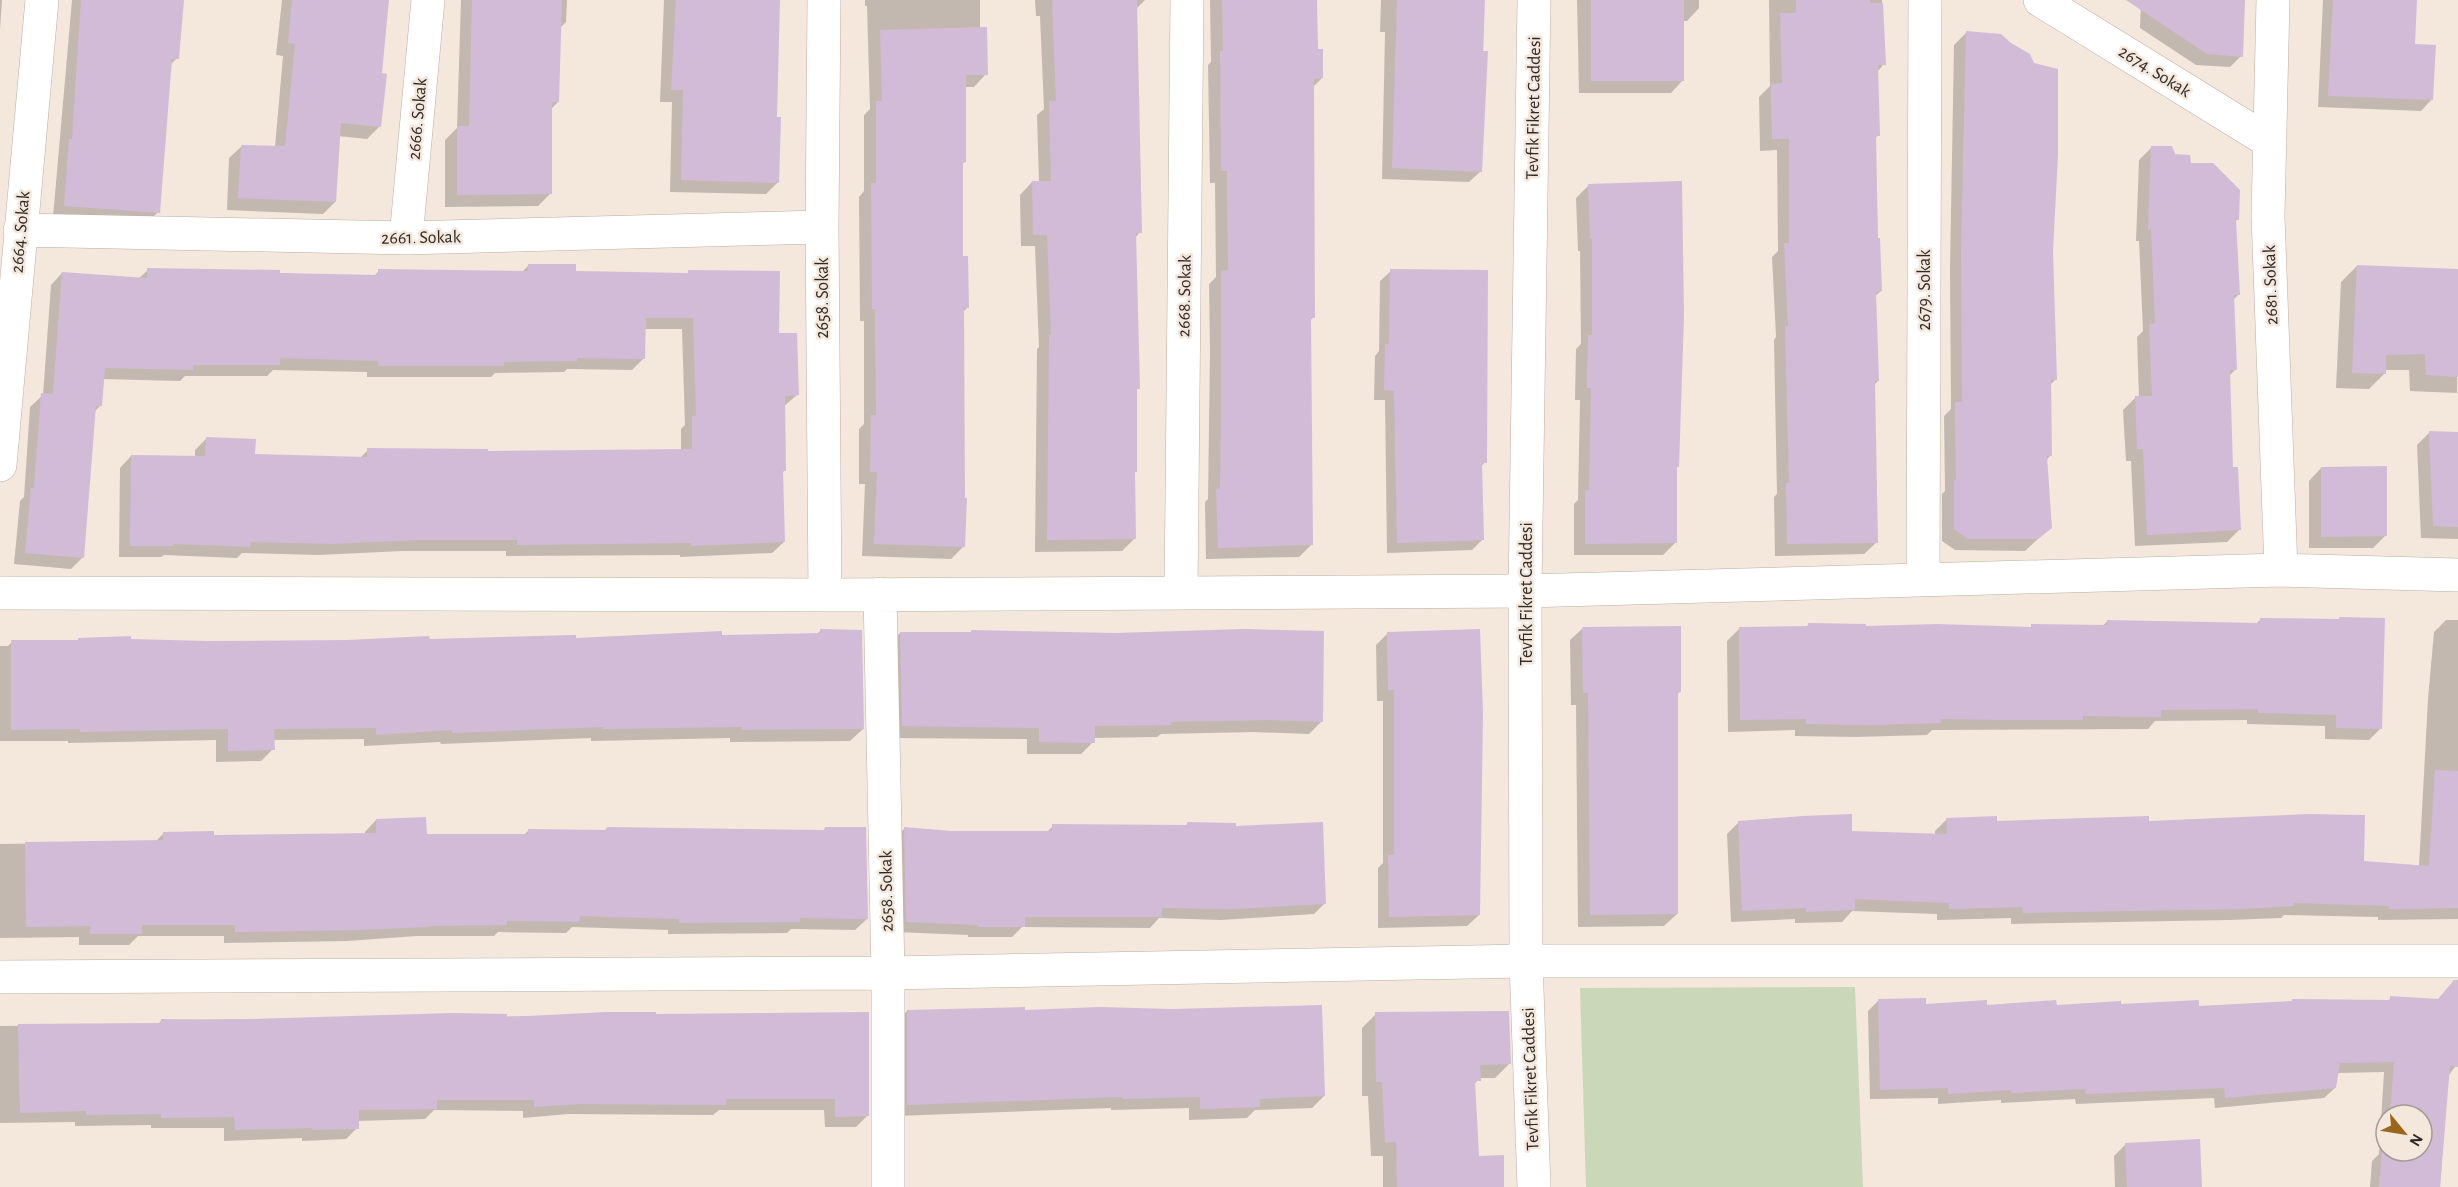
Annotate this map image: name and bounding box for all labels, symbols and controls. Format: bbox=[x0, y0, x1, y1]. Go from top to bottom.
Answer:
street label: Tevfik Fikret Caddesi bbox=[1524, 36, 1544, 180]
street label: 2674. Sokak bbox=[2115, 43, 2194, 101]
street label: 2666. Sokak bbox=[405, 77, 431, 161]
street label: 2664. Sokak bbox=[8, 190, 34, 274]
street label: 2661. Sokak bbox=[381, 228, 462, 248]
street label: 2681. Sokak bbox=[2261, 244, 2281, 325]
street label: 2679. Sokak bbox=[1916, 249, 1934, 331]
street label: 2668. Sokak bbox=[1175, 254, 1195, 337]
street label: 2658. Sokak bbox=[814, 257, 832, 339]
street label: Tevfik Fikret Caddesi bbox=[1518, 522, 1536, 666]
street label: 2658. Sokak bbox=[877, 849, 897, 932]
street label: Tevfik Fikret Caddesi bbox=[1520, 1007, 1542, 1151]
north arrow bbox=[2374, 1103, 2434, 1163]
text: N bbox=[2406, 1131, 2426, 1149]

